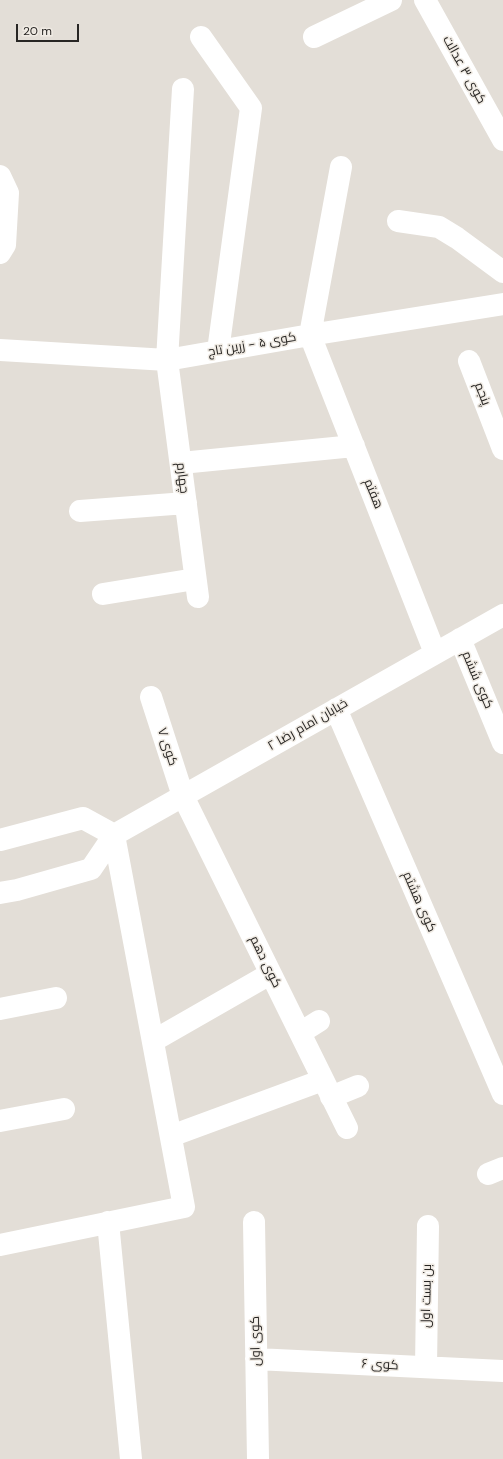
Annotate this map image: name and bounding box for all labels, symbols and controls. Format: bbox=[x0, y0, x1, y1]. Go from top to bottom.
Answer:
scale bar bbox=[18, 16, 81, 42]
text: 20 m bbox=[23, 23, 52, 39]
street label: کوی ۳ عدالت bbox=[439, 33, 489, 107]
street label: کوی ۵ - زرین تاج bbox=[207, 330, 297, 360]
street label: پنجم bbox=[470, 380, 494, 408]
street label: چهارم bbox=[172, 462, 192, 494]
street label: هفتم bbox=[360, 477, 386, 511]
street label: کوی ششم bbox=[458, 649, 496, 711]
street label: خیابان امام رضا ۲ bbox=[265, 696, 351, 754]
street label: کوی ۷ bbox=[154, 726, 180, 768]
street label: کوی هشتم bbox=[399, 869, 439, 935]
street label: کوی دهم bbox=[246, 933, 284, 991]
street label: بن بست اول bbox=[419, 1264, 435, 1328]
street label: کوی اول bbox=[248, 1316, 264, 1366]
street label: کوی ۶ bbox=[361, 1356, 399, 1374]

